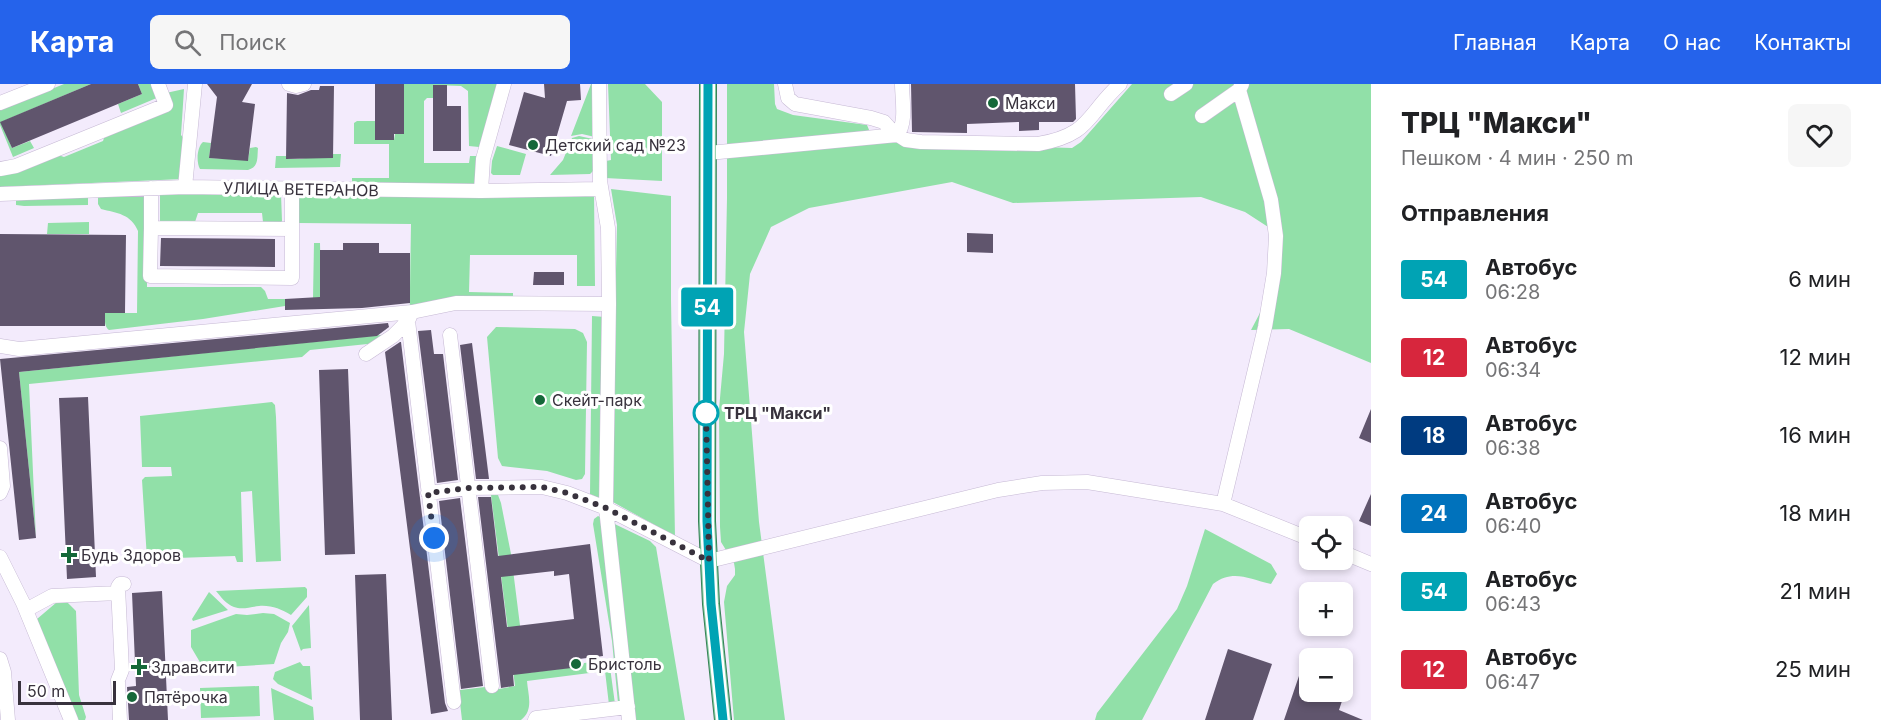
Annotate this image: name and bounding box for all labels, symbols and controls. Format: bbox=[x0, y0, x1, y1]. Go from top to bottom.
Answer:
search box bbox=[150, 15, 570, 69]
text: Карта bbox=[30, 25, 114, 59]
icon: search bbox=[171, 26, 204, 59]
text: Поиск bbox=[219, 29, 286, 55]
text: Главная bbox=[1453, 30, 1537, 55]
text: Карта bbox=[1570, 30, 1630, 55]
text: О нас bbox=[1663, 30, 1721, 55]
text: Контакты bbox=[1754, 30, 1851, 55]
place label: Макси bbox=[1005, 93, 1055, 113]
marker: Макси bbox=[986, 96, 1000, 110]
button: heart bbox=[1788, 104, 1851, 167]
text: ТРЦ "Макси" bbox=[1401, 106, 1592, 140]
place label: Детский сад №23 bbox=[545, 135, 686, 155]
marker: Детский сад №23 bbox=[526, 138, 540, 152]
text: Пешком · 4 мин · 250 m bbox=[1401, 146, 1634, 170]
street label: УЛИЦА ВЕТЕРАНОВ bbox=[223, 178, 379, 200]
text: Отправления bbox=[1401, 200, 1549, 226]
text: Автобус bbox=[1485, 254, 1578, 280]
text: 6 мин bbox=[1788, 266, 1851, 292]
text: 54 bbox=[1420, 267, 1448, 292]
text: 06:28 bbox=[1485, 280, 1540, 304]
line badge: 54 bbox=[680, 288, 734, 326]
text: 54 bbox=[693, 295, 721, 320]
text: Автобус bbox=[1485, 332, 1578, 358]
text: 12 мин bbox=[1779, 344, 1851, 370]
text: 12 bbox=[1423, 345, 1445, 370]
text: 06:34 bbox=[1485, 358, 1541, 382]
place label: Скейт-парк bbox=[552, 390, 642, 410]
marker: Скейт-парк bbox=[533, 393, 547, 407]
marker: ТРЦ "Макси" bbox=[693, 400, 719, 426]
place label: ТРЦ "Макси" bbox=[724, 403, 831, 423]
text: Автобус bbox=[1485, 410, 1578, 436]
text: 16 мин bbox=[1779, 422, 1851, 448]
text: 18 bbox=[1423, 423, 1445, 448]
text: 06:38 bbox=[1485, 436, 1541, 460]
text: Автобус bbox=[1485, 488, 1578, 514]
text: 18 мин bbox=[1779, 500, 1851, 526]
text: 24 bbox=[1420, 501, 1448, 526]
text: 06:40 bbox=[1485, 514, 1541, 538]
map controls bbox=[1299, 516, 1353, 702]
button: locate bbox=[1299, 516, 1353, 570]
your location bbox=[419, 523, 449, 553]
place label: Будь Здоров bbox=[81, 545, 181, 565]
marker: Будь Здоров bbox=[62, 548, 76, 562]
text: Автобус bbox=[1485, 566, 1578, 592]
text: 21 мин bbox=[1779, 578, 1851, 604]
text: 54 bbox=[1420, 579, 1448, 604]
button: + bbox=[1299, 582, 1353, 636]
text: 06:43 bbox=[1485, 592, 1541, 616]
text: Автобус bbox=[1485, 644, 1578, 670]
button: − bbox=[1299, 648, 1353, 702]
place label: Бристоль bbox=[588, 654, 662, 674]
text: 25 мин bbox=[1775, 656, 1851, 682]
place label: Здравсити bbox=[151, 657, 235, 677]
marker: Бристоль bbox=[569, 657, 583, 671]
text: 12 bbox=[1423, 657, 1445, 682]
marker: Здравсити bbox=[132, 660, 146, 674]
text: 06:47 bbox=[1485, 670, 1540, 694]
scale bar bbox=[18, 678, 116, 706]
text: 50 m bbox=[27, 681, 65, 701]
place label: Пятёрочка bbox=[144, 687, 228, 707]
marker: Пятёрочка bbox=[125, 690, 139, 704]

